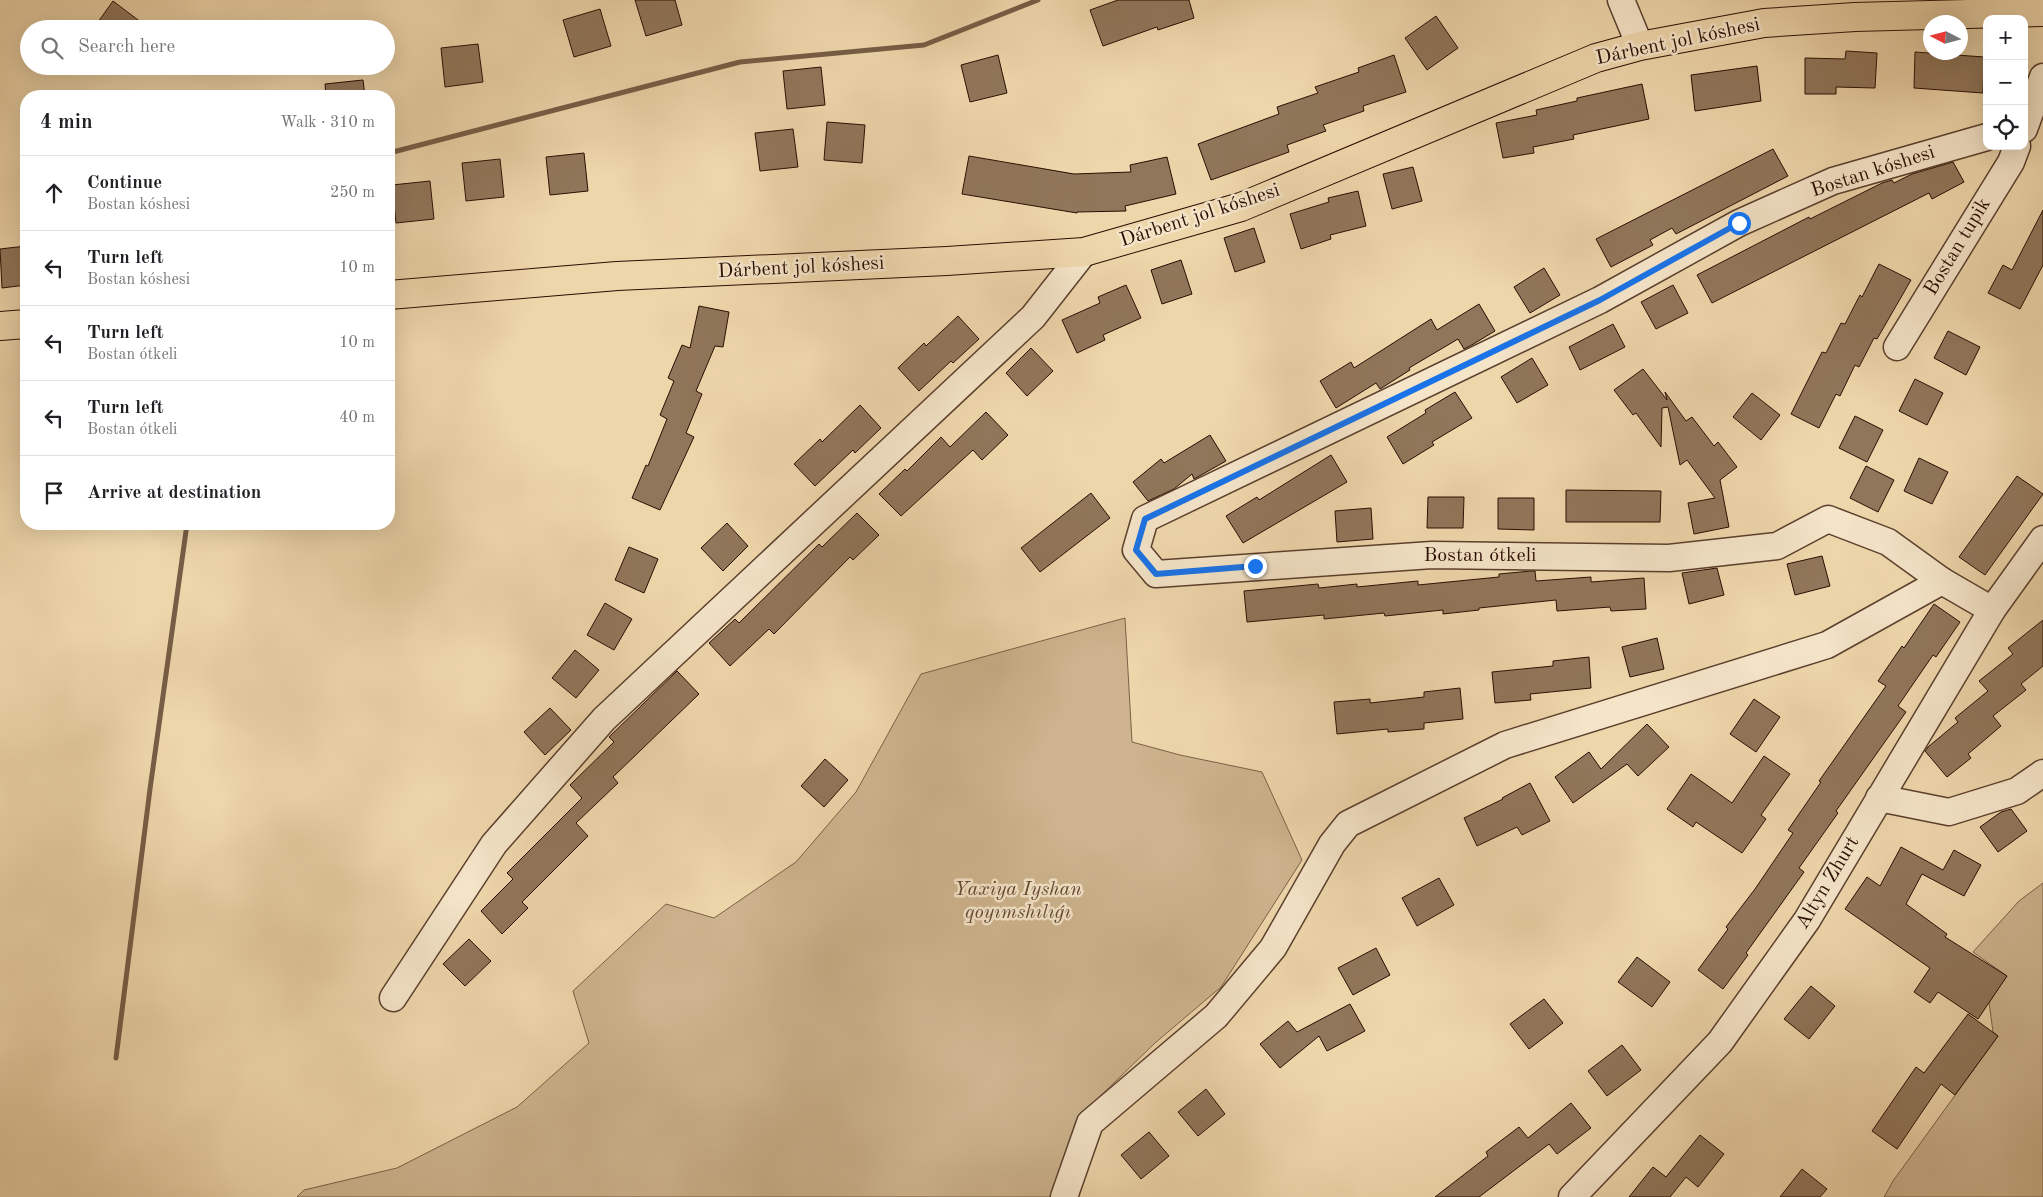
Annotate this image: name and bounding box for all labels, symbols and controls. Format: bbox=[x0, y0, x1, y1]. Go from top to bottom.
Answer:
street label: Dárbent jol kóshesi bbox=[1594, 15, 1762, 69]
north arrow bbox=[1923, 15, 1968, 60]
map controls bbox=[1983, 15, 2028, 150]
button: + bbox=[1983, 15, 2028, 60]
search box bbox=[20, 20, 395, 75]
icon: search bbox=[38, 34, 66, 62]
text: Search here bbox=[78, 38, 175, 57]
button: − bbox=[1983, 60, 2028, 105]
button: locate bbox=[1983, 105, 2028, 150]
text: 4 min bbox=[40, 112, 93, 133]
text: Walk · 310 m bbox=[280, 115, 375, 131]
street label: Bostan kóshesi bbox=[1809, 143, 1937, 201]
text: Continue bbox=[87, 174, 162, 193]
icon: ahead bbox=[40, 179, 68, 207]
street label: Dárbent jol kóshesi bbox=[1117, 181, 1283, 251]
text: 250 m bbox=[330, 185, 375, 201]
street label: Bostan tupik bbox=[1921, 195, 1995, 299]
text: Bostan kóshesi bbox=[87, 197, 190, 213]
route start bbox=[1728, 212, 1751, 235]
text: Turn left bbox=[87, 249, 164, 268]
icon: left bbox=[40, 254, 68, 282]
street label: Dárbent jol kóshesi bbox=[717, 254, 885, 282]
text: 10 m bbox=[339, 260, 375, 276]
text: Bostan kóshesi bbox=[87, 272, 190, 288]
text: Turn left bbox=[87, 324, 164, 343]
icon: left bbox=[40, 329, 68, 357]
text: 10 m bbox=[339, 335, 375, 351]
text: Bostan ótkeli bbox=[87, 347, 177, 363]
text: Turn left bbox=[87, 399, 164, 418]
icon: left bbox=[40, 404, 68, 432]
text: 40 m bbox=[339, 410, 375, 426]
text: Bostan ótkeli bbox=[87, 422, 177, 438]
icon: arrive bbox=[40, 479, 68, 507]
text: Arrive at destination bbox=[87, 484, 261, 503]
street label: Bostan ótkeli bbox=[1424, 546, 1537, 566]
route end bbox=[1244, 555, 1267, 578]
street label: Altyn Zhurt bbox=[1793, 833, 1863, 933]
park label: Yaxiya Iyshan qoyımshılıǵı bbox=[954, 880, 1082, 923]

